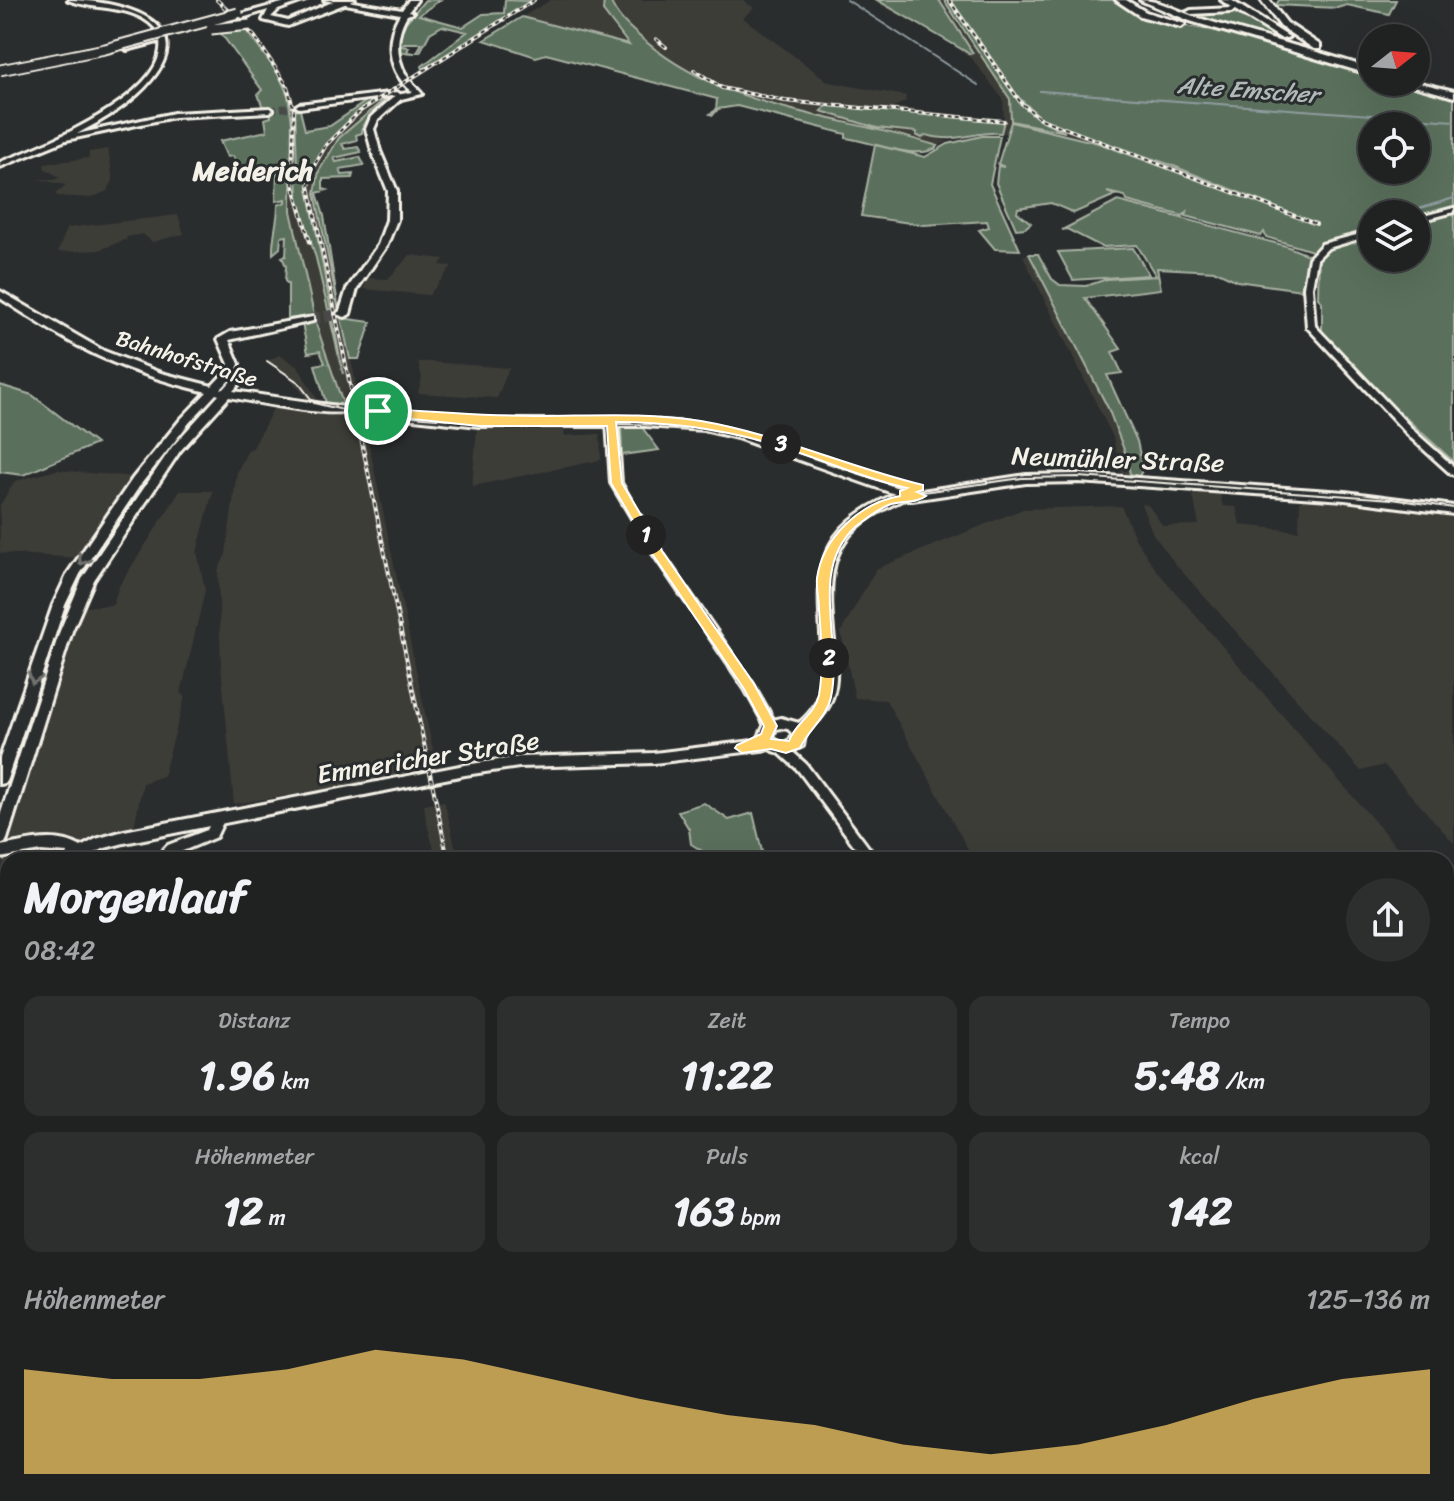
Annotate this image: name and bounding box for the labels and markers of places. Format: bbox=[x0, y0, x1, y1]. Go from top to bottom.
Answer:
pin bbox=[344, 377, 412, 445]
pin: 3 bbox=[761, 424, 801, 464]
pin: 1 bbox=[626, 515, 666, 555]
pin: 2 bbox=[809, 638, 849, 678]

